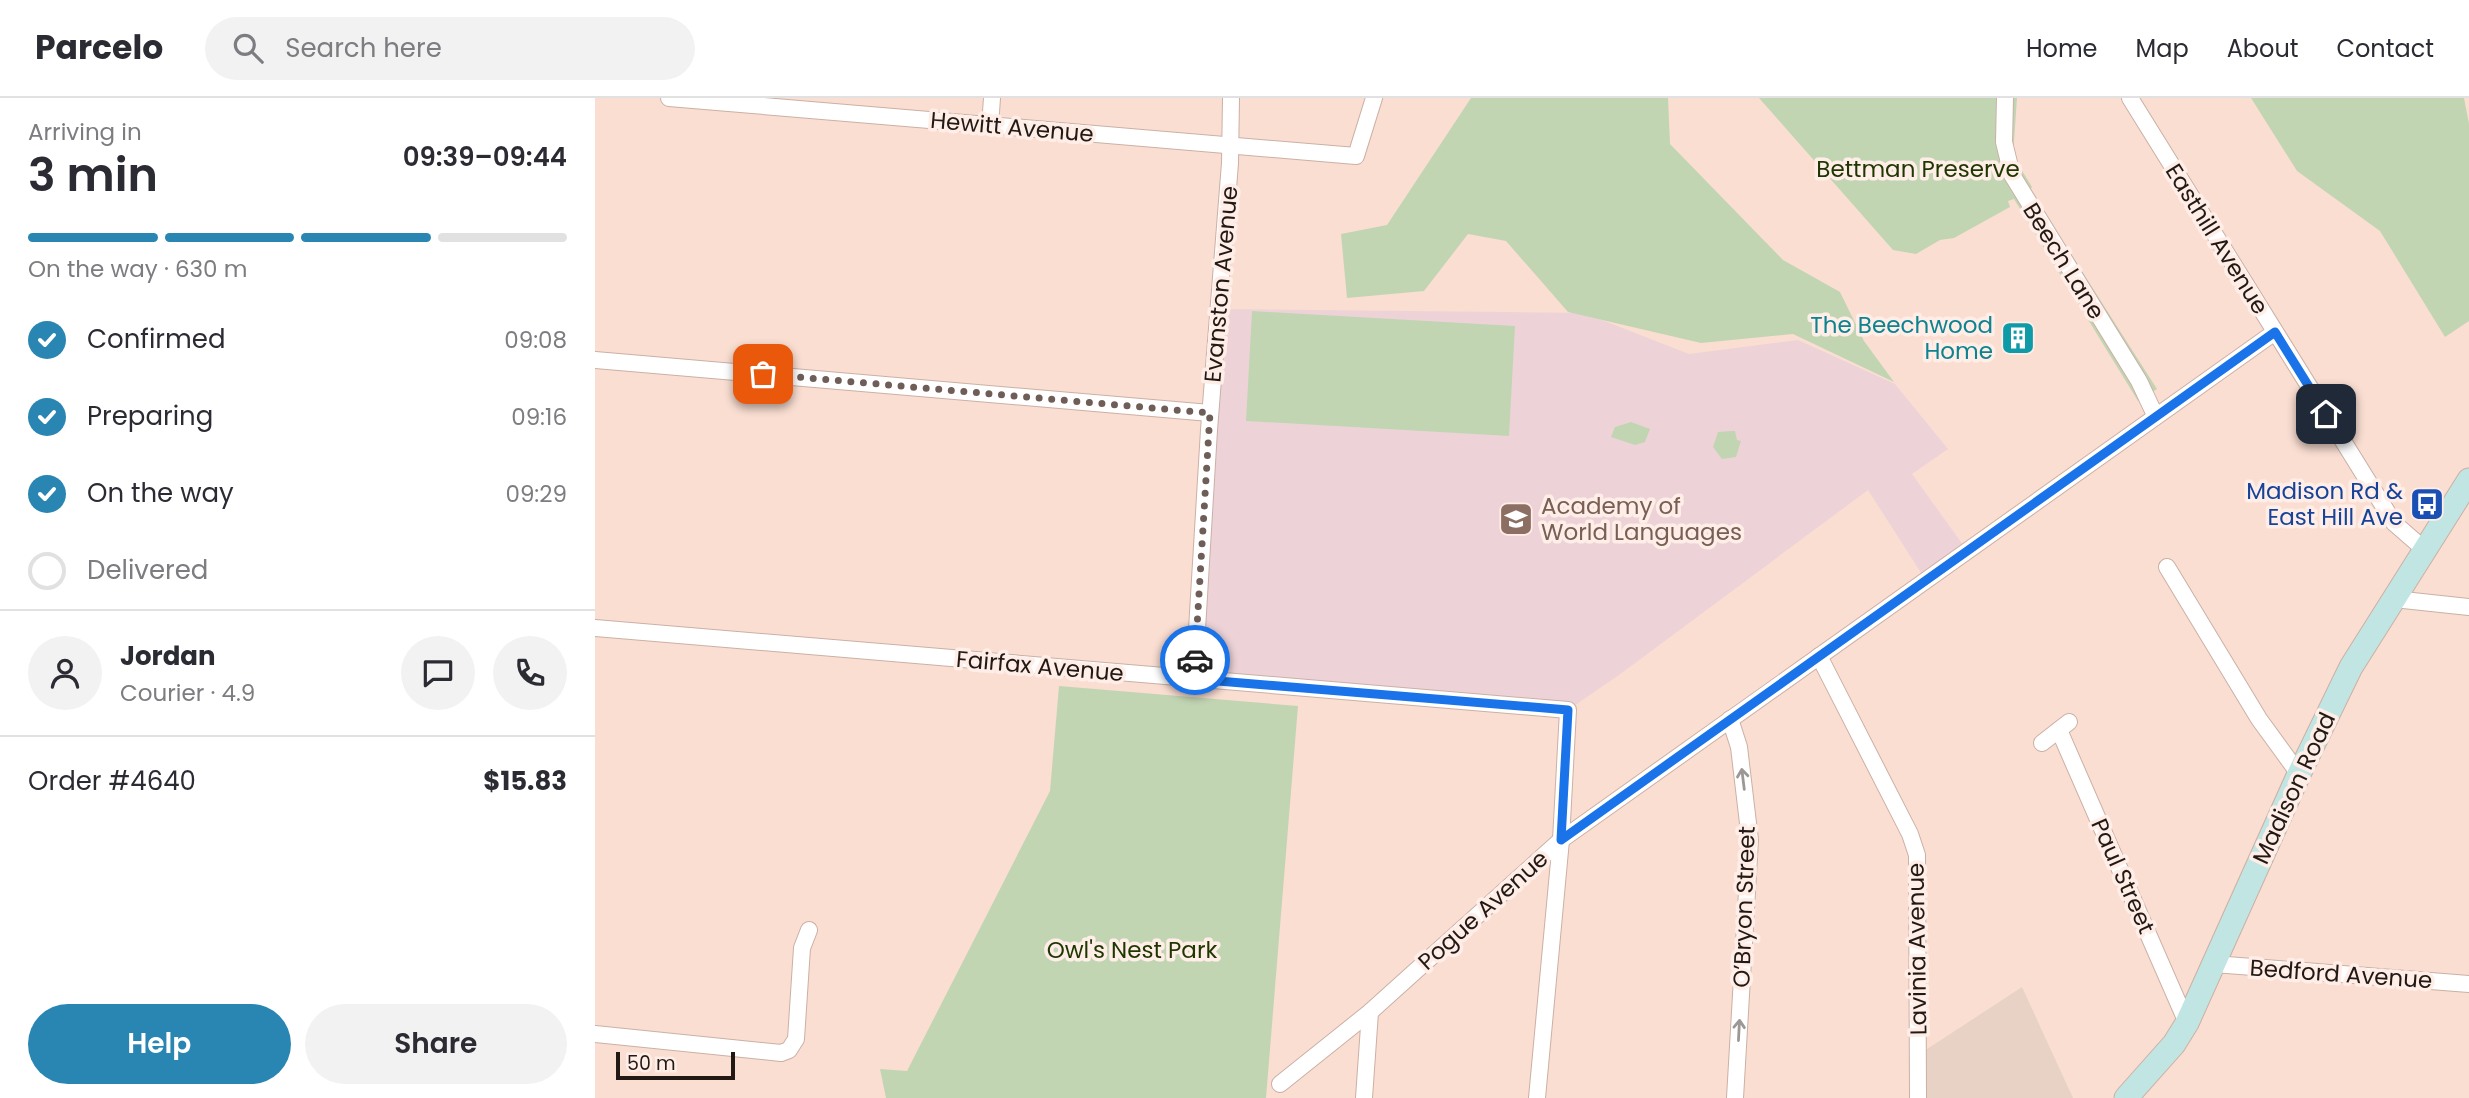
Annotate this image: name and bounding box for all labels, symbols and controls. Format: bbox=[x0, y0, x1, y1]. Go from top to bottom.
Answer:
search box bbox=[205, 17, 695, 80]
text: Parcelo bbox=[35, 24, 163, 71]
icon: search bbox=[229, 29, 267, 67]
text: Search here bbox=[285, 30, 442, 66]
text: Home bbox=[2026, 32, 2098, 65]
text: Map bbox=[2136, 32, 2189, 65]
text: About bbox=[2227, 32, 2298, 65]
text: Contact bbox=[2336, 32, 2434, 65]
street label: Hewitt Avenue bbox=[929, 104, 1095, 150]
text: Arriving in bbox=[28, 116, 142, 148]
text: 09:39–09:44 bbox=[403, 139, 567, 175]
text: 3 min bbox=[28, 143, 158, 207]
park label: Bettman Preserve bbox=[1816, 153, 2020, 185]
street label: Easthill Avenue bbox=[2158, 158, 2276, 320]
street label: Evanston Avenue bbox=[1196, 184, 1246, 384]
street label: Beech Lane bbox=[2015, 197, 2113, 325]
text: On the way · 630 m bbox=[28, 253, 247, 285]
place label: The Beechwood Home bbox=[1810, 309, 1993, 367]
building icon: The Beechwood Home bbox=[1999, 319, 2037, 357]
icon: check bbox=[28, 321, 66, 359]
text: Confirmed bbox=[87, 321, 225, 357]
text: 09:08 bbox=[504, 324, 567, 356]
pin bbox=[733, 344, 793, 404]
icon: bag bbox=[744, 355, 782, 393]
pin bbox=[2296, 384, 2356, 444]
icon: home bbox=[2307, 395, 2345, 433]
icon: check bbox=[28, 398, 66, 436]
text: Preparing bbox=[87, 398, 213, 434]
text: 09:16 bbox=[511, 401, 567, 433]
icon: check bbox=[28, 475, 66, 513]
text: On the way bbox=[87, 475, 234, 511]
place label: Madison Rd & East Hill Ave bbox=[2246, 475, 2403, 533]
text: 09:29 bbox=[505, 478, 567, 510]
bus stop icon: Madison Rd & East Hill Ave bbox=[2408, 485, 2446, 523]
place label: Academy of World Languages bbox=[1541, 490, 1742, 548]
school or university icon: Academy of World Languages bbox=[1497, 500, 1535, 538]
text: Delivered bbox=[87, 552, 208, 588]
courier bbox=[1160, 625, 1230, 695]
button: person bbox=[28, 636, 102, 710]
button: chat bbox=[401, 636, 475, 710]
button: phone bbox=[493, 636, 567, 710]
text: Jordan bbox=[120, 638, 216, 674]
icon: car bbox=[1176, 641, 1214, 679]
street label: Fairfax Avenue bbox=[955, 643, 1125, 689]
text: Courier · 4.9 bbox=[120, 677, 255, 709]
street label: Madison Road bbox=[2245, 707, 2343, 869]
text: Order #4640 bbox=[28, 763, 196, 799]
text: $15.83 bbox=[483, 763, 567, 799]
one-way arrow bbox=[1737, 768, 1750, 790]
street label: Paul Street bbox=[2083, 813, 2163, 939]
street label: O’Bryon Street bbox=[1725, 826, 1763, 988]
street label: Pogue Avenue bbox=[1411, 843, 1555, 977]
street label: Lavinia Avenue bbox=[1899, 862, 1935, 1036]
park label: Owl's Nest Park bbox=[1047, 934, 1217, 966]
street label: Bedford Avenue bbox=[2249, 952, 2433, 996]
button: Help bbox=[28, 1004, 291, 1084]
button: Share bbox=[305, 1004, 567, 1084]
one-way arrow bbox=[1732, 1019, 1745, 1042]
scale bar bbox=[616, 1049, 735, 1081]
text: 50 m bbox=[627, 1050, 676, 1077]

